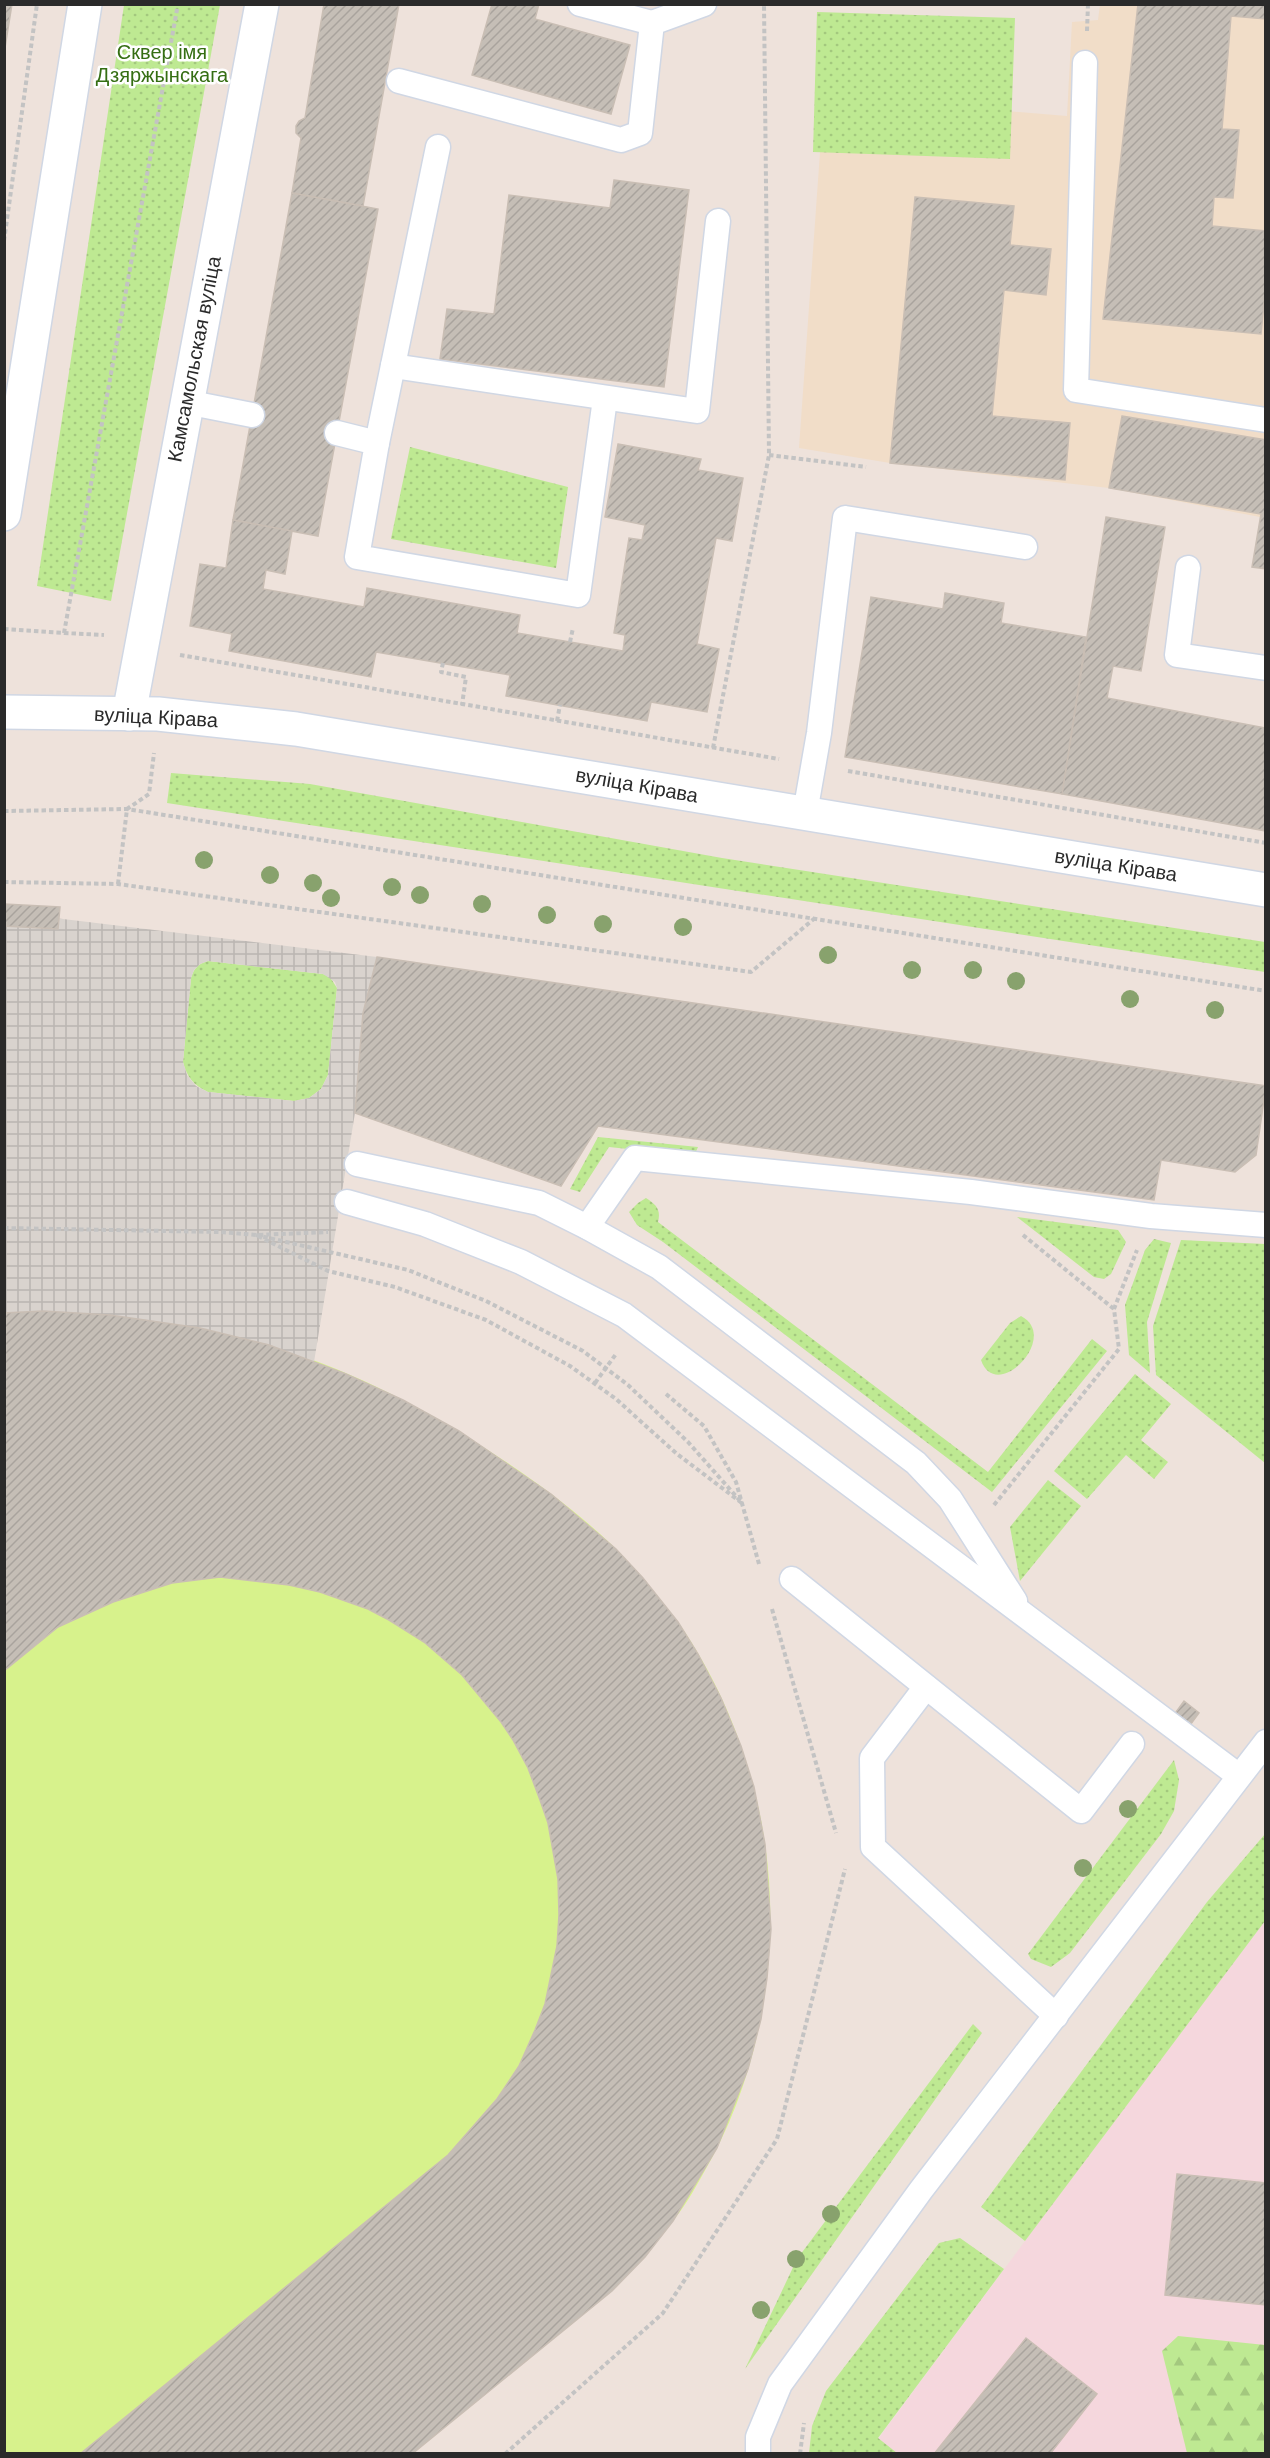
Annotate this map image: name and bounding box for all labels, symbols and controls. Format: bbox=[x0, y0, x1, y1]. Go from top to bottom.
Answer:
park label: Сквер імя Дзяржынскага bbox=[96, 41, 229, 86]
street label: Камсамольская вуліца bbox=[163, 253, 225, 464]
street label: вуліца Кірава bbox=[94, 703, 219, 731]
street label: вуліца Кірава bbox=[574, 763, 701, 807]
street label: вуліца Кірава bbox=[1053, 844, 1180, 886]

